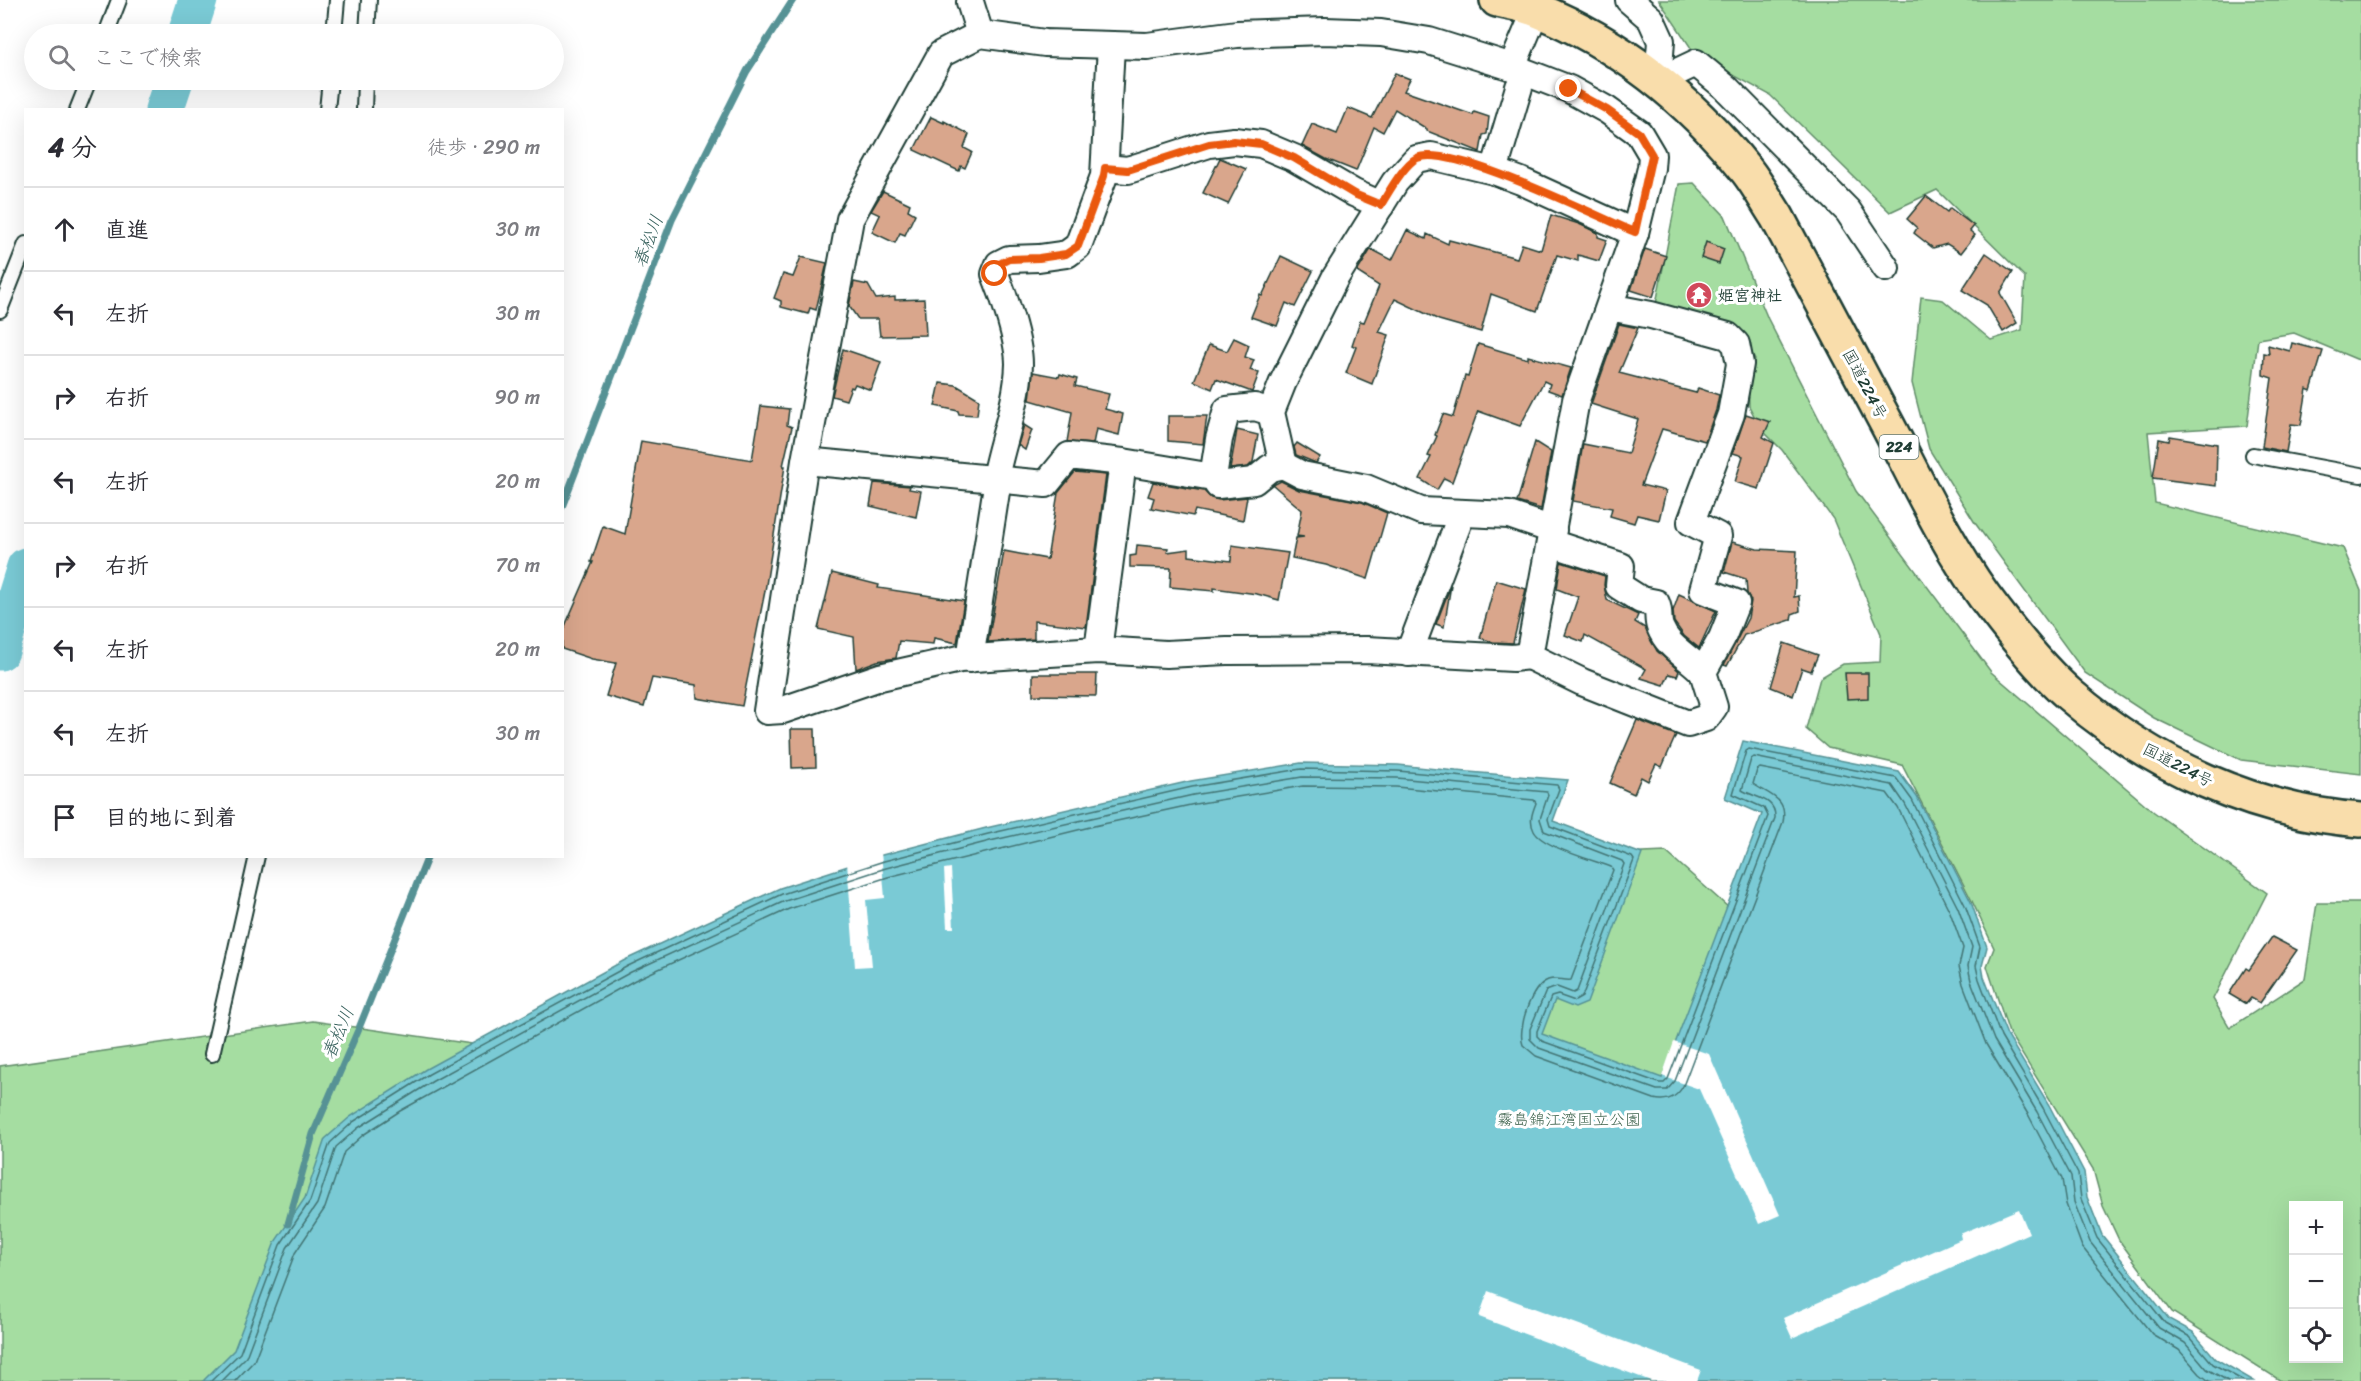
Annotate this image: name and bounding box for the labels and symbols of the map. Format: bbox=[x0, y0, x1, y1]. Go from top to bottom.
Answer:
route end bbox=[1555, 75, 1581, 101]
water label: 春松川 bbox=[623, 210, 673, 272]
route start bbox=[981, 260, 1007, 286]
temple icon: 姫宮神社 bbox=[1684, 280, 1714, 310]
place label: 姫宮神社 bbox=[1718, 281, 1782, 310]
street label: 国道224号 bbox=[1834, 343, 1896, 425]
road number: 224 bbox=[1880, 435, 1918, 459]
street label: 国道224号 bbox=[2137, 735, 2219, 795]
water label: 春松川 bbox=[313, 1002, 363, 1064]
park label: 霧島錦江湾国立公園 bbox=[1497, 1105, 1641, 1134]

